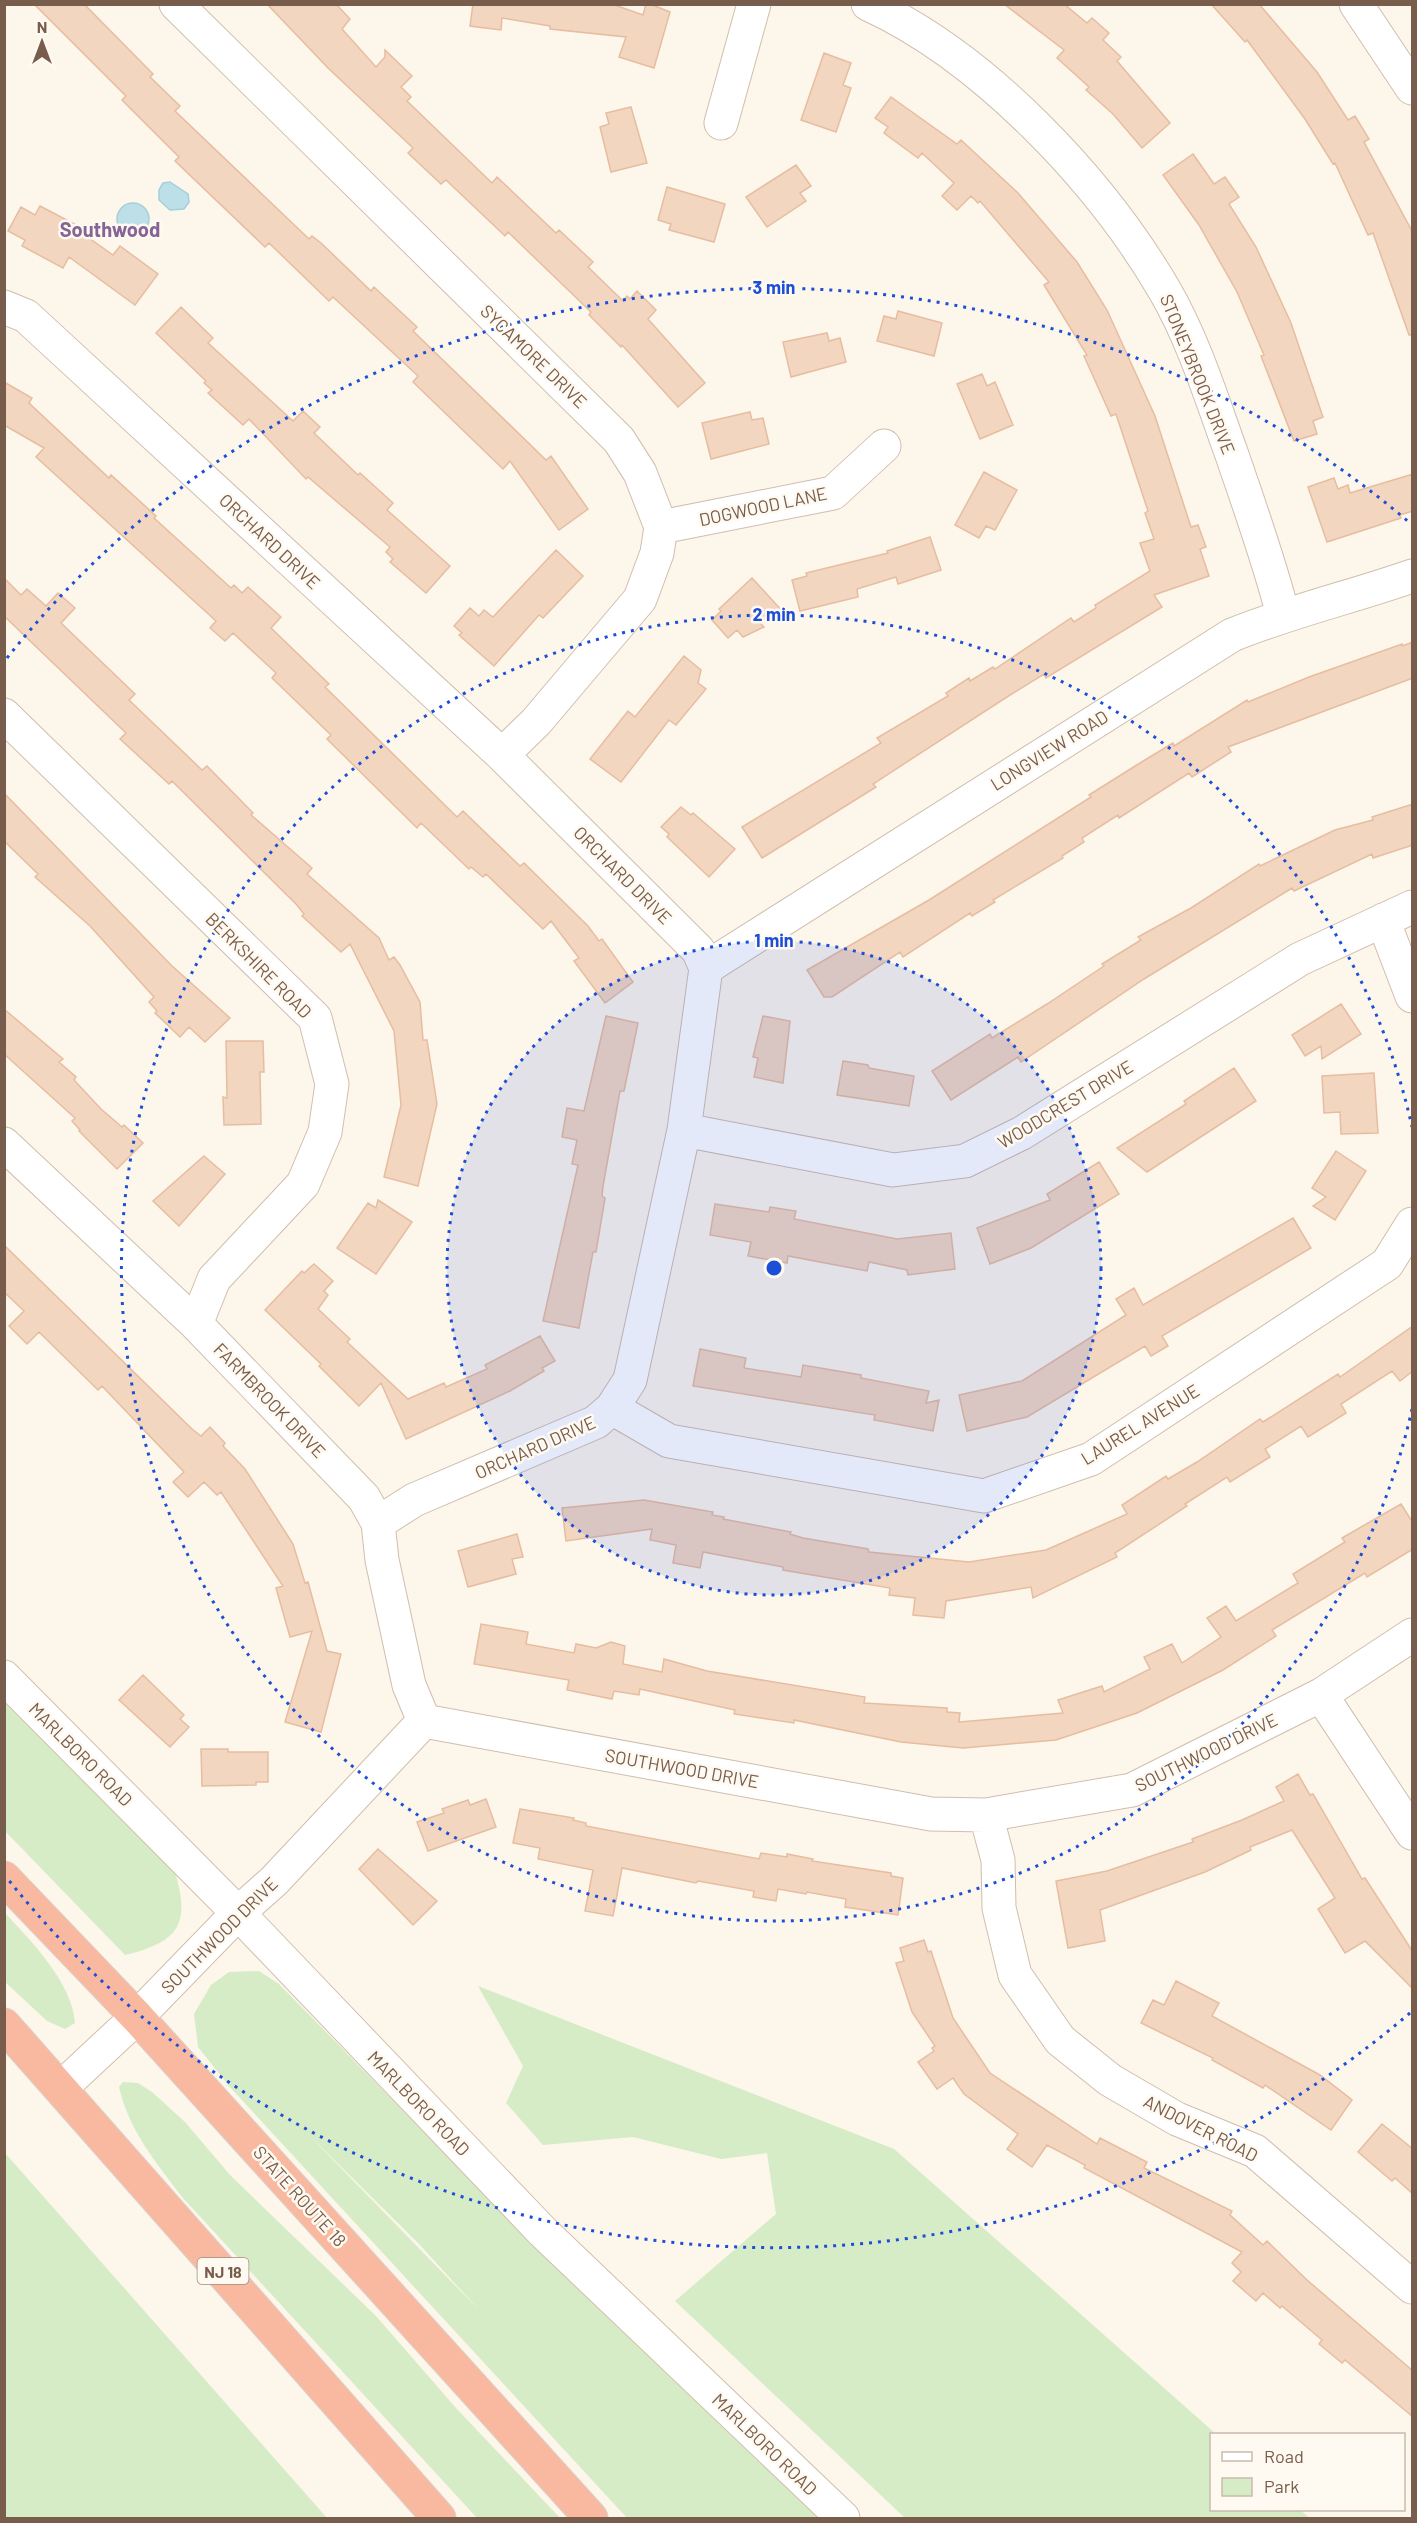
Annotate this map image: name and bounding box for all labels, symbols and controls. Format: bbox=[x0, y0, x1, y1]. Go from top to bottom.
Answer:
north arrow bbox=[12, 12, 72, 72]
text: N bbox=[37, 17, 47, 36]
district label: Southwood bbox=[60, 217, 160, 241]
text: 3 min bbox=[753, 276, 795, 298]
street label: STONEYBROOK DRIVE bbox=[1156, 291, 1240, 457]
street label: SYCAMORE DRIVE bbox=[476, 300, 592, 412]
street label: DOGWOOD LANE bbox=[697, 482, 829, 530]
street label: ORCHARD DRIVE bbox=[215, 489, 325, 593]
text: 2 min bbox=[752, 603, 796, 625]
street label: LONGVIEW ROAD bbox=[986, 705, 1112, 795]
street label: ORCHARD DRIVE bbox=[569, 821, 677, 929]
street label: BERKSHIRE ROAD bbox=[201, 907, 317, 1023]
text: 1 min bbox=[754, 929, 794, 951]
street label: WOODCREST DRIVE bbox=[993, 1055, 1137, 1153]
centre of rings bbox=[764, 1258, 784, 1278]
street label: FARMBROOK DRIVE bbox=[209, 1338, 331, 1462]
street label: LAUREL AVENUE bbox=[1077, 1379, 1203, 1469]
street label: ORCHARD DRIVE bbox=[471, 1411, 599, 1483]
street label: MARLBORO ROAD bbox=[25, 1698, 137, 1810]
street label: SOUTHWOOD DRIVE bbox=[1131, 1708, 1281, 1796]
street label: SOUTHWOOD DRIVE bbox=[603, 1744, 761, 1792]
street label: SOUTHWOOD DRIVE bbox=[156, 1872, 282, 1998]
street label: MARLBORO ROAD bbox=[363, 2046, 475, 2160]
street label: ANDOVER ROAD bbox=[1140, 2090, 1262, 2166]
street label: STATE ROUTE 18 bbox=[249, 2141, 351, 2251]
road number: NJ 18 bbox=[198, 2258, 248, 2284]
street label: MARLBORO ROAD bbox=[708, 2388, 822, 2500]
legend bbox=[1210, 2433, 1405, 2511]
text: Road bbox=[1264, 2445, 1304, 2467]
text: Park bbox=[1264, 2475, 1299, 2497]

